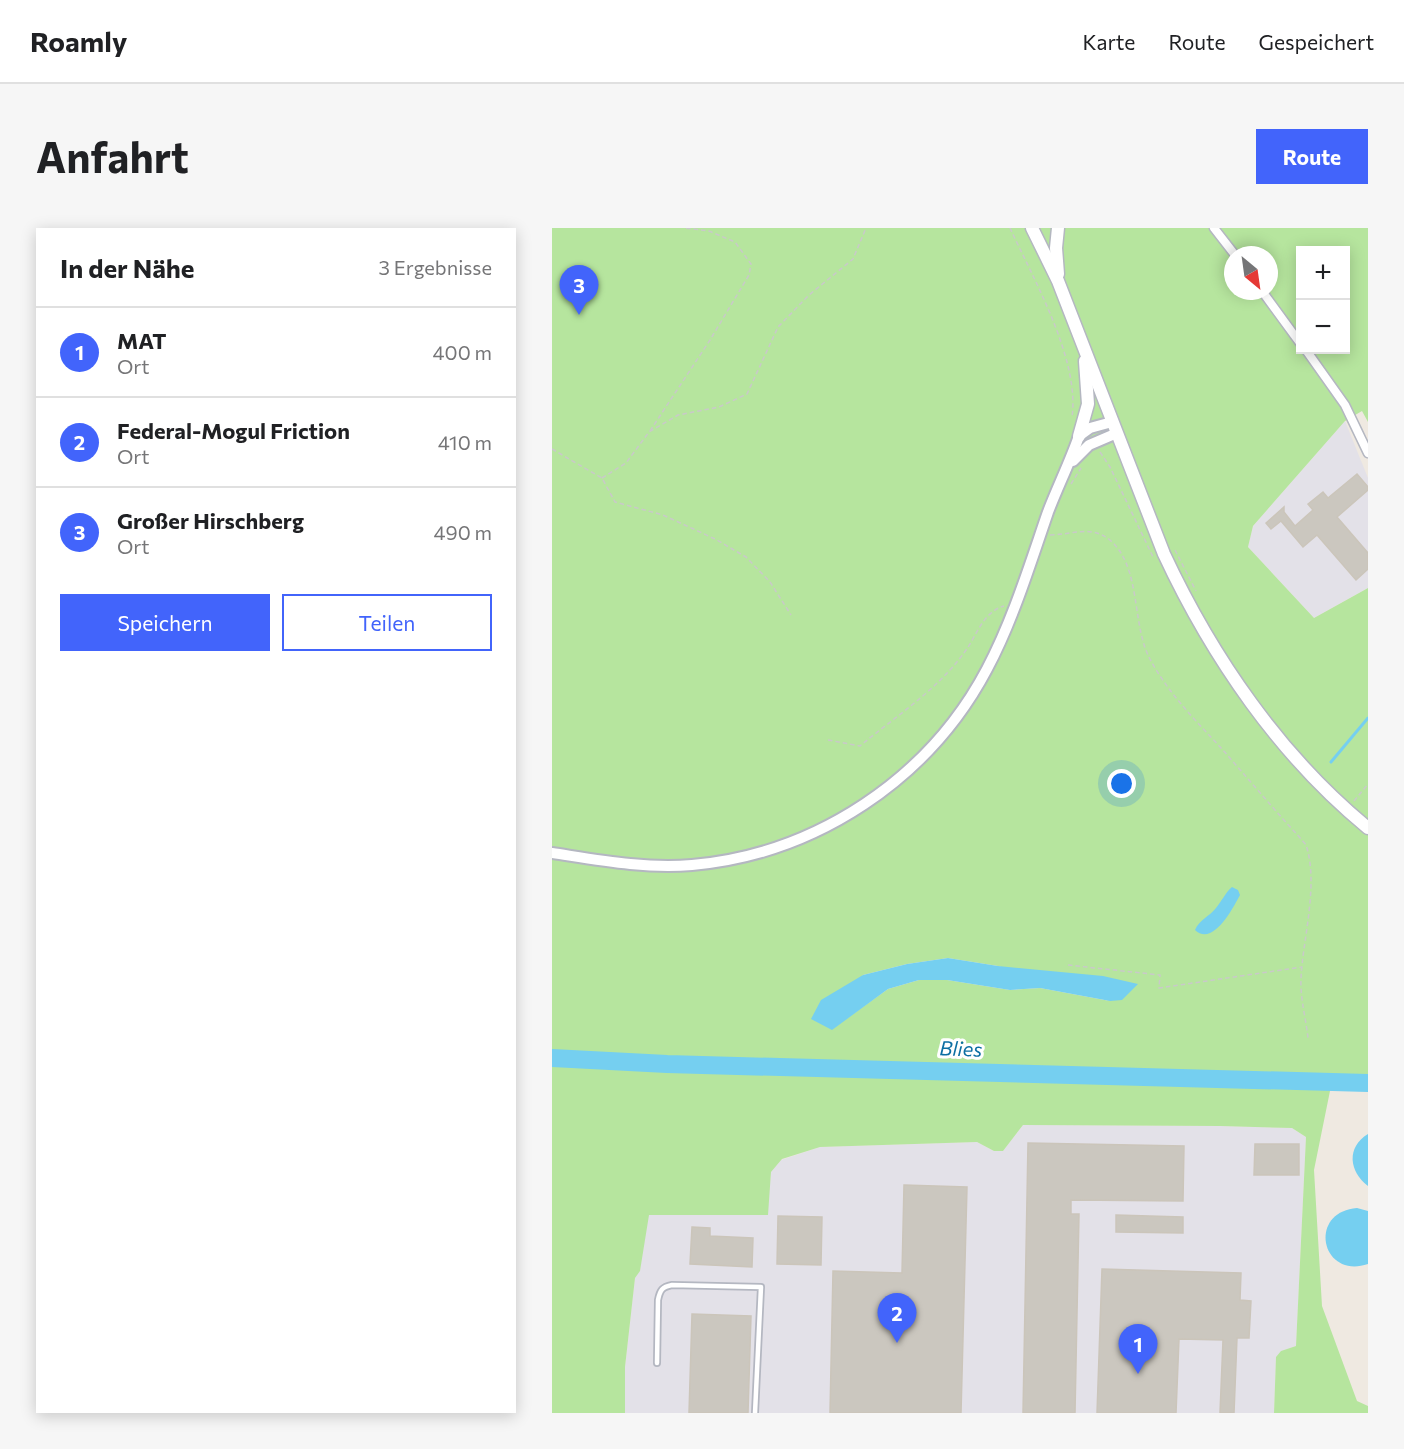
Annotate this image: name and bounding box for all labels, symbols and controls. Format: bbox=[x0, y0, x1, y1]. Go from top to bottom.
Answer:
text: Roamly bbox=[30, 24, 127, 58]
text: Karte bbox=[1082, 29, 1135, 54]
text: Route bbox=[1168, 29, 1226, 54]
text: Gespeichert bbox=[1259, 29, 1374, 54]
button: Route bbox=[1256, 129, 1368, 184]
text: Anfahrt bbox=[36, 130, 189, 182]
north arrow bbox=[1224, 246, 1278, 300]
map controls bbox=[1296, 246, 1350, 354]
button: + bbox=[1296, 246, 1350, 300]
text: In der Nähe bbox=[60, 252, 195, 283]
text: 3 Ergebnisse bbox=[379, 255, 492, 279]
pin: 3 bbox=[560, 266, 598, 315]
button: − bbox=[1296, 300, 1350, 354]
text: MAT bbox=[117, 327, 166, 354]
text: 1 bbox=[75, 340, 84, 364]
text: 400 m bbox=[433, 340, 492, 364]
text: Ort bbox=[117, 354, 150, 378]
text: Federal-Mogul Friction bbox=[117, 417, 350, 444]
text: 2 bbox=[74, 430, 85, 454]
text: 410 m bbox=[438, 430, 492, 454]
text: Ort bbox=[117, 444, 150, 468]
text: Großer Hirschberg bbox=[117, 507, 304, 534]
text: 3 bbox=[74, 520, 85, 544]
text: 490 m bbox=[434, 520, 492, 544]
text: Ort bbox=[117, 534, 150, 558]
button: Speichern bbox=[60, 594, 270, 651]
button: Teilen bbox=[282, 594, 492, 651]
your location bbox=[1107, 769, 1136, 798]
water label: Blies bbox=[939, 1035, 983, 1061]
pin: 2 bbox=[878, 1294, 916, 1343]
pin: 1 bbox=[1118, 1324, 1158, 1374]

